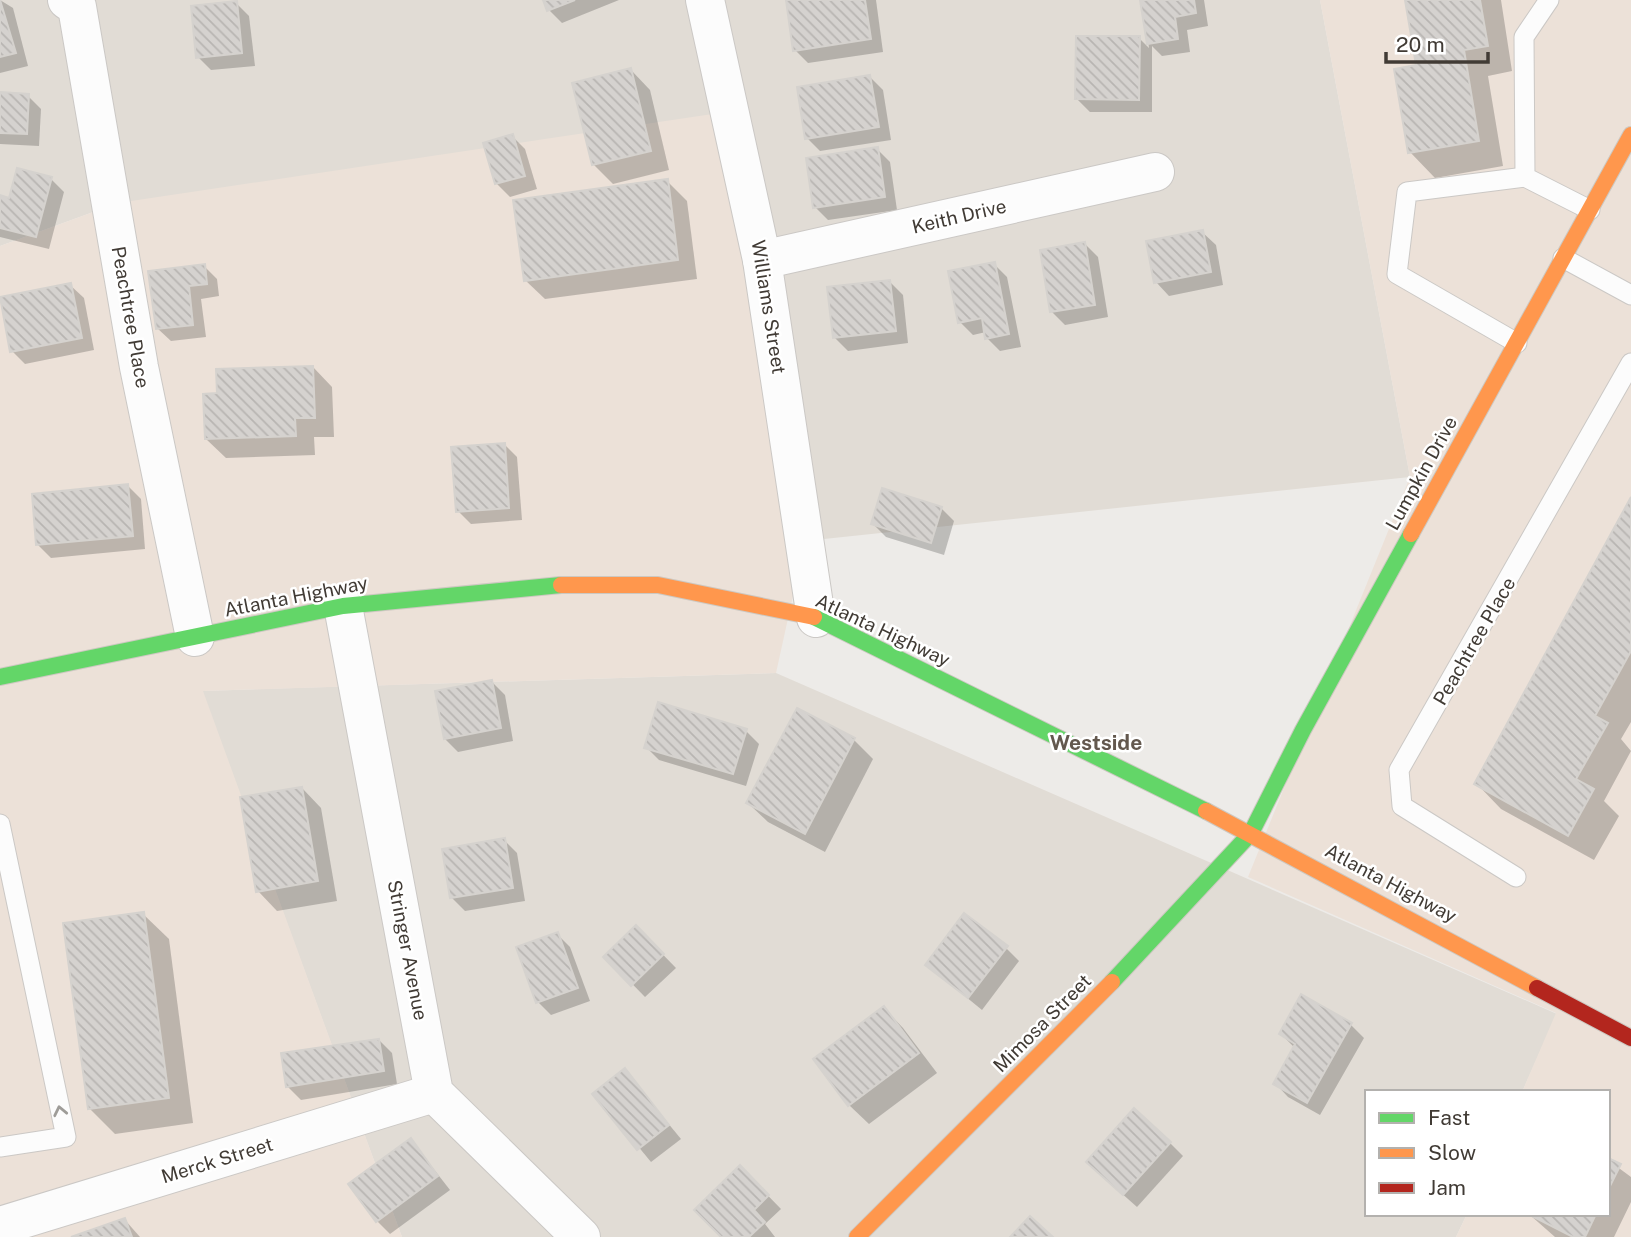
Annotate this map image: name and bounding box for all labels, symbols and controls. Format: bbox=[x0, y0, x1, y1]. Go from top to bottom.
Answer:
scale bar bbox=[1386, 21, 1488, 65]
text: 20 m bbox=[1396, 32, 1445, 57]
street label: Keith Drive bbox=[910, 194, 1008, 238]
street label: Williams Street bbox=[748, 238, 790, 376]
street label: Peachtree Place bbox=[108, 244, 154, 390]
street label: Lumpkin Drive bbox=[1381, 412, 1461, 534]
street label: Atlanta Highway bbox=[222, 571, 370, 621]
street label: Peachtree Place bbox=[1429, 573, 1519, 709]
street label: Atlanta Highway bbox=[812, 589, 954, 671]
district label: Westside bbox=[1050, 730, 1142, 755]
street label: Atlanta Highway bbox=[1322, 839, 1460, 927]
street label: Stringer Avenue bbox=[384, 878, 432, 1022]
street label: Mimosa Street bbox=[989, 970, 1095, 1076]
legend bbox=[1365, 1090, 1610, 1216]
one-way arrow bbox=[54, 1105, 69, 1117]
text: Fast bbox=[1428, 1105, 1470, 1130]
street label: Merck Street bbox=[158, 1133, 276, 1187]
text: Slow bbox=[1428, 1140, 1476, 1165]
text: Jam bbox=[1428, 1175, 1466, 1200]

